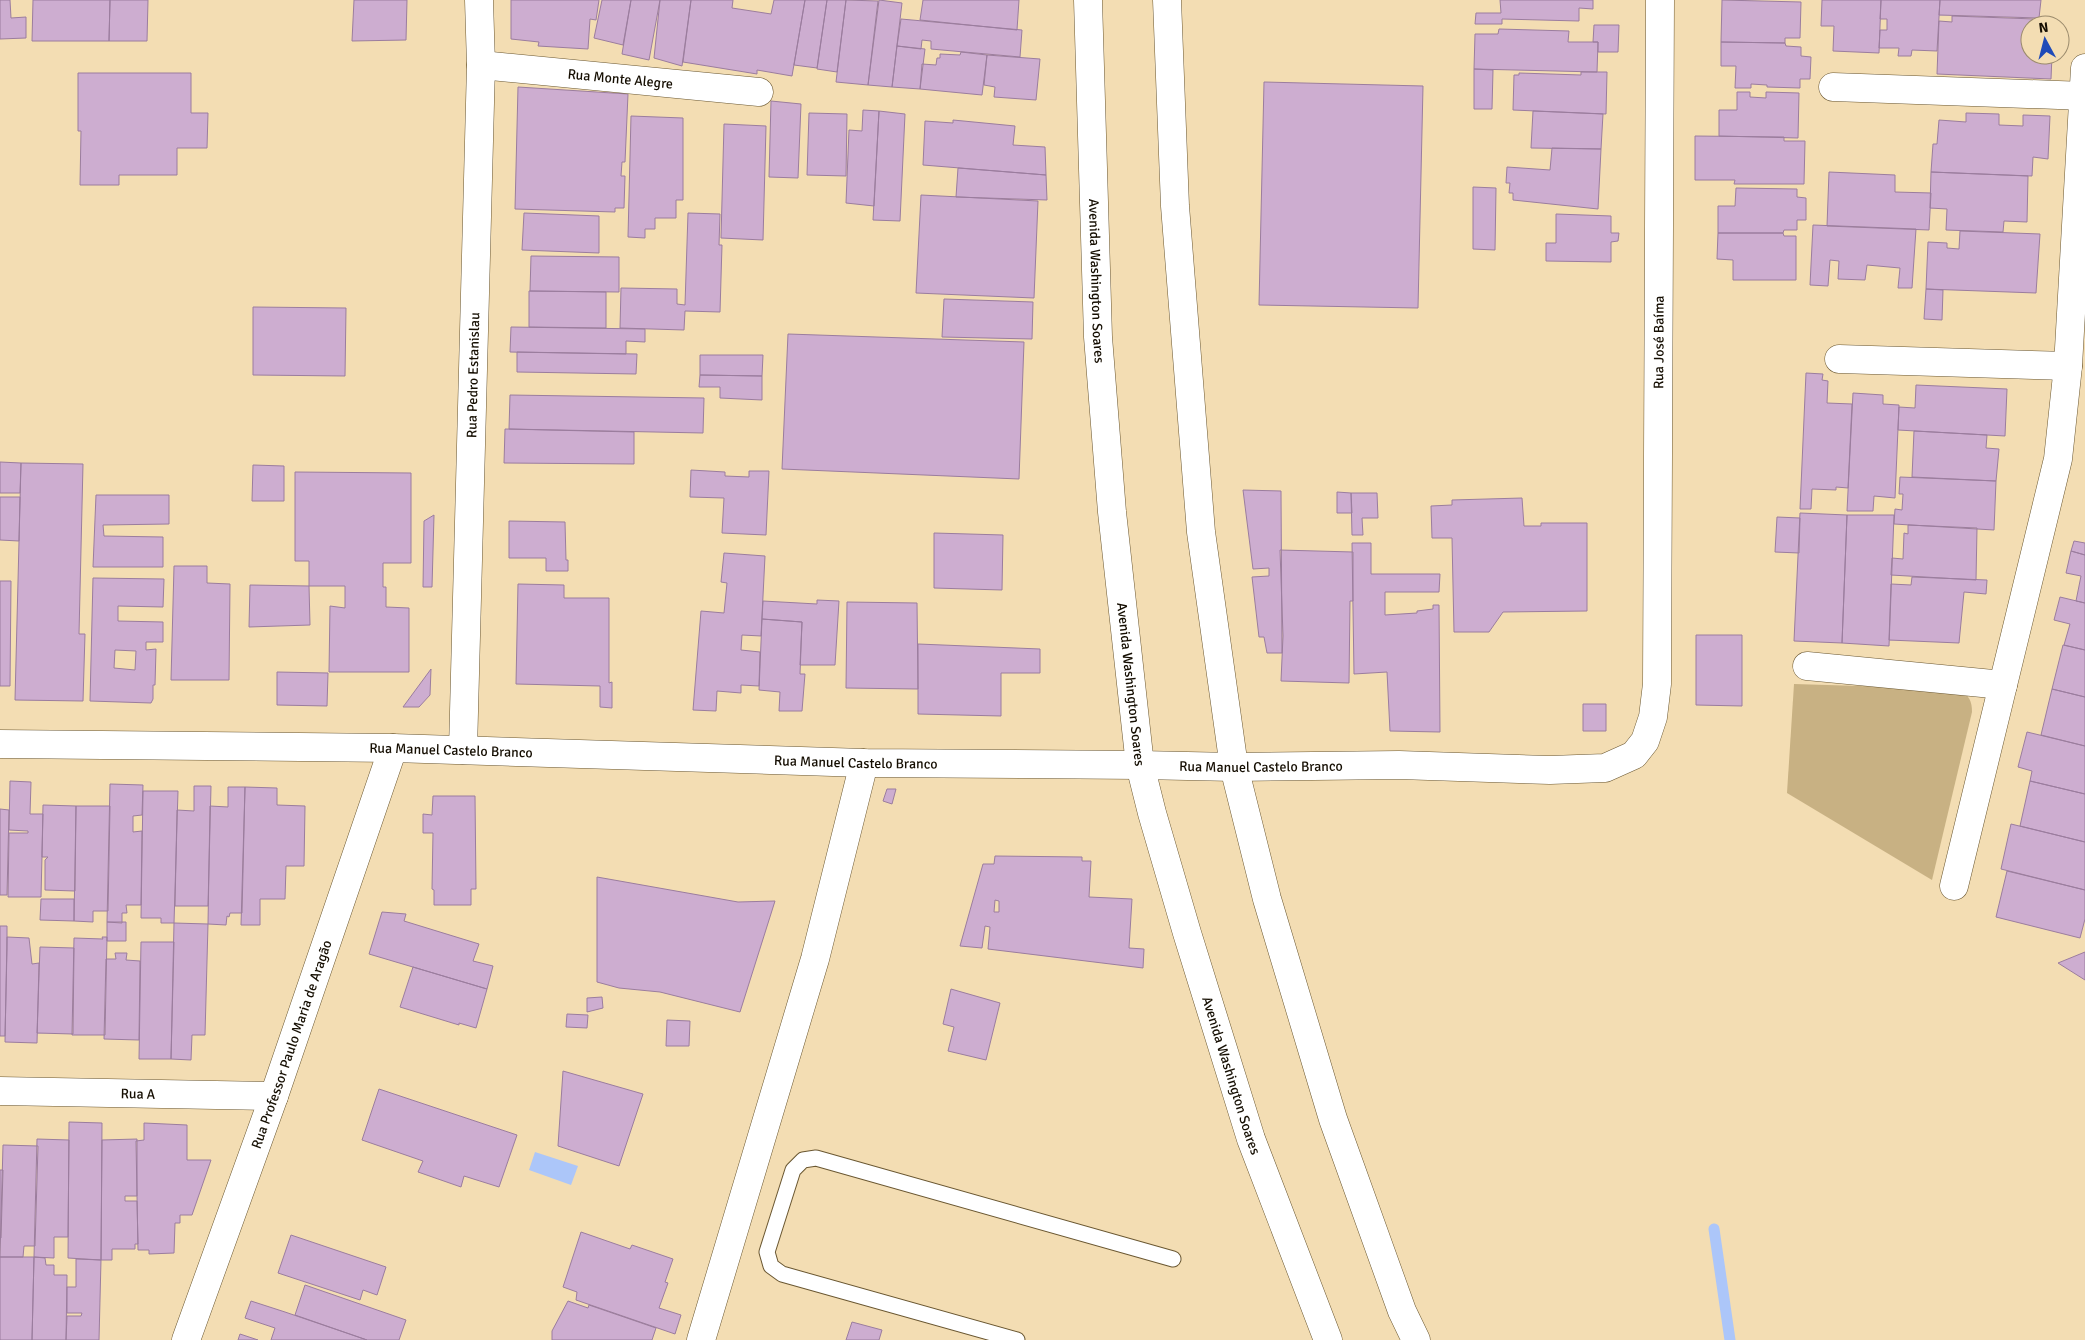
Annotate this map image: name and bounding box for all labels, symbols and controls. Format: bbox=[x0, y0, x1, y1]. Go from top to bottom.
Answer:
north arrow bbox=[2020, 15, 2070, 65]
text: N bbox=[2038, 19, 2049, 37]
street label: Rua Monte Alegre bbox=[567, 65, 674, 93]
street label: Avenida Washington Soares bbox=[1085, 198, 1108, 364]
street label: Rua José Baíma bbox=[1650, 296, 1668, 389]
street label: Rua Pedro Estanislau bbox=[463, 312, 483, 438]
street label: Avenida Washington Soares bbox=[1113, 602, 1148, 767]
street label: Rua Manuel Castelo Branco bbox=[369, 740, 533, 761]
street label: Rua Manuel Castelo Branco bbox=[774, 752, 938, 773]
street label: Rua Manuel Castelo Branco bbox=[1179, 758, 1343, 776]
street label: Rua Professor Paulo Maria de Aragão bbox=[248, 938, 336, 1151]
street label: Avenida Washington Soares bbox=[1198, 995, 1264, 1157]
street label: Rua A bbox=[121, 1085, 156, 1103]

